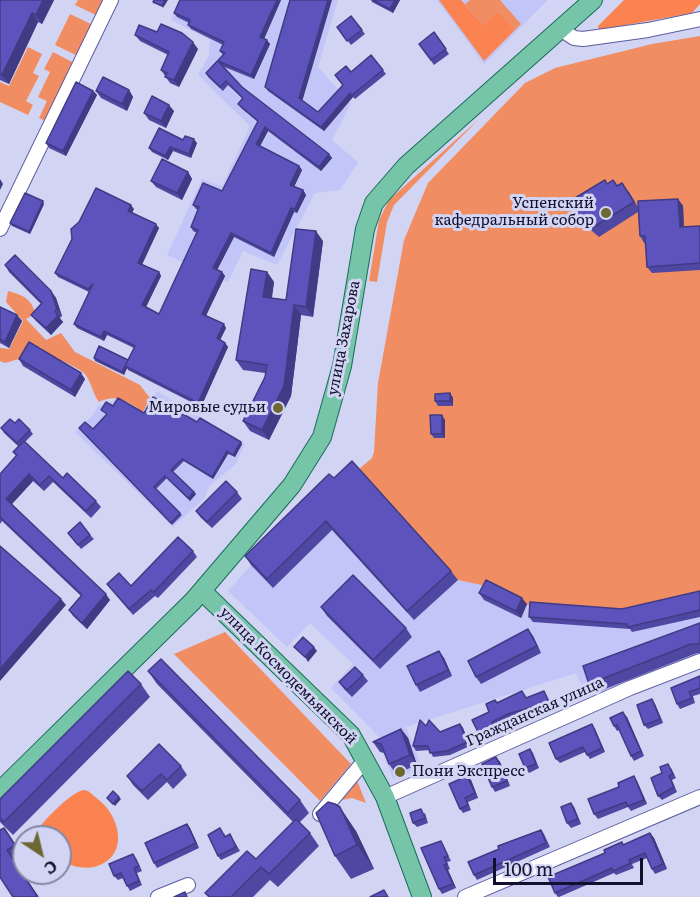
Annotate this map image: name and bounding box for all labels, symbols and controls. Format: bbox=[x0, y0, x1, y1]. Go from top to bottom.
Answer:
place label: Успенский кафедральный собор bbox=[434, 195, 594, 230]
marker: Успенский кафедральный собор bbox=[599, 206, 613, 220]
street label: улица Захарова bbox=[324, 279, 364, 397]
place label: Мировые судьи bbox=[148, 399, 266, 417]
marker: Мировые судьи bbox=[271, 401, 285, 415]
street label: улица Космодемьянской bbox=[215, 603, 361, 749]
street label: Гражданская улица bbox=[463, 674, 607, 750]
place label: Пони Экспресс bbox=[412, 763, 525, 781]
marker: Пони Экспресс bbox=[393, 765, 407, 779]
north arrow bbox=[12, 825, 72, 885]
scale bar bbox=[496, 846, 646, 884]
text: С bbox=[40, 855, 63, 881]
text: 100 m bbox=[504, 855, 553, 882]

